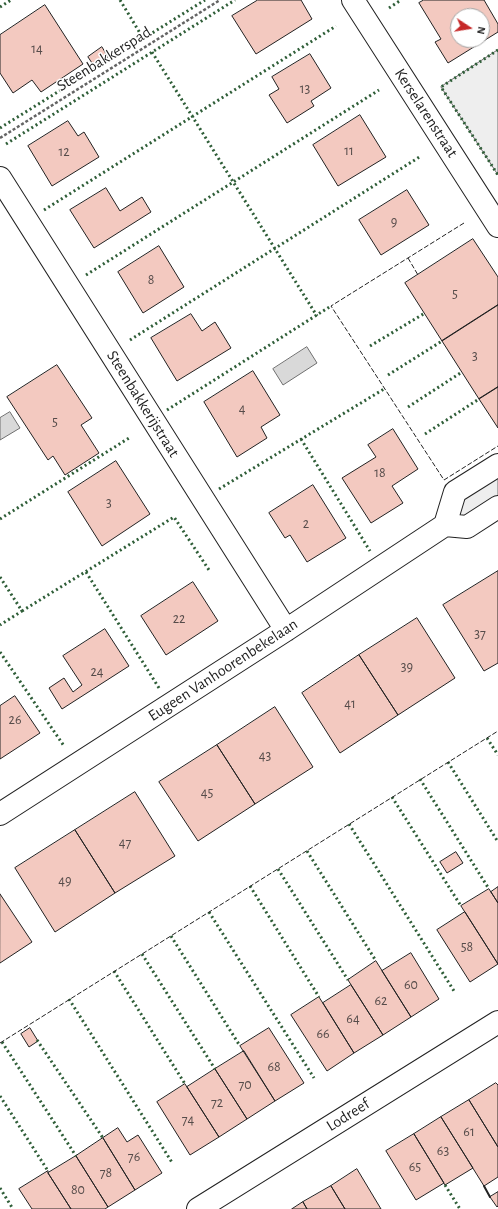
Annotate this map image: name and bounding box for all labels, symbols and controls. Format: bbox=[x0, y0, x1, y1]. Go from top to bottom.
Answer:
north arrow bbox=[450, 8, 490, 48]
street label: Steenbakkerspad bbox=[53, 22, 155, 96]
text: N bbox=[475, 26, 487, 35]
house number: 14 bbox=[31, 41, 43, 57]
street label: Kerselarenstraat bbox=[390, 65, 462, 161]
house number: 13 bbox=[300, 81, 310, 97]
house number: 11 bbox=[344, 143, 354, 159]
house number: 12 bbox=[58, 144, 70, 160]
house number: 9 bbox=[391, 214, 397, 230]
house number: 8 bbox=[148, 272, 154, 288]
house number: 5 bbox=[452, 286, 458, 302]
street label: Steenbakkerijstraat bbox=[103, 347, 183, 461]
house number: 3 bbox=[472, 348, 478, 364]
house number: 4 bbox=[239, 401, 245, 417]
house number: 5 bbox=[52, 414, 58, 430]
house number: 18 bbox=[374, 465, 386, 481]
house number: 3 bbox=[106, 495, 112, 511]
house number: 2 bbox=[303, 516, 309, 532]
house number: 22 bbox=[173, 611, 185, 627]
street label: Eugeen Vanhoorenbekelaan bbox=[145, 615, 301, 725]
house number: 37 bbox=[474, 626, 486, 642]
house number: 39 bbox=[401, 659, 413, 675]
house number: 24 bbox=[90, 664, 104, 680]
house number: 41 bbox=[344, 696, 356, 712]
house number: 26 bbox=[9, 712, 21, 728]
house number: 43 bbox=[259, 748, 271, 764]
house number: 45 bbox=[201, 785, 213, 801]
house number: 47 bbox=[119, 835, 131, 851]
house number: 49 bbox=[58, 873, 72, 889]
house number: 58 bbox=[461, 939, 473, 955]
house number: 60 bbox=[404, 977, 418, 993]
house number: 62 bbox=[375, 993, 387, 1009]
house number: 64 bbox=[346, 1011, 360, 1027]
house number: 66 bbox=[316, 1026, 330, 1042]
house number: 68 bbox=[267, 1059, 281, 1075]
house number: 70 bbox=[238, 1077, 252, 1093]
street label: Lodreef bbox=[323, 1094, 373, 1136]
house number: 72 bbox=[211, 1095, 223, 1111]
house number: 74 bbox=[182, 1112, 194, 1128]
house number: 61 bbox=[463, 1124, 475, 1140]
house number: 63 bbox=[437, 1143, 449, 1159]
house number: 76 bbox=[128, 1149, 140, 1165]
house number: 65 bbox=[409, 1159, 421, 1175]
house number: 78 bbox=[100, 1165, 112, 1181]
house number: 80 bbox=[71, 1182, 85, 1198]

